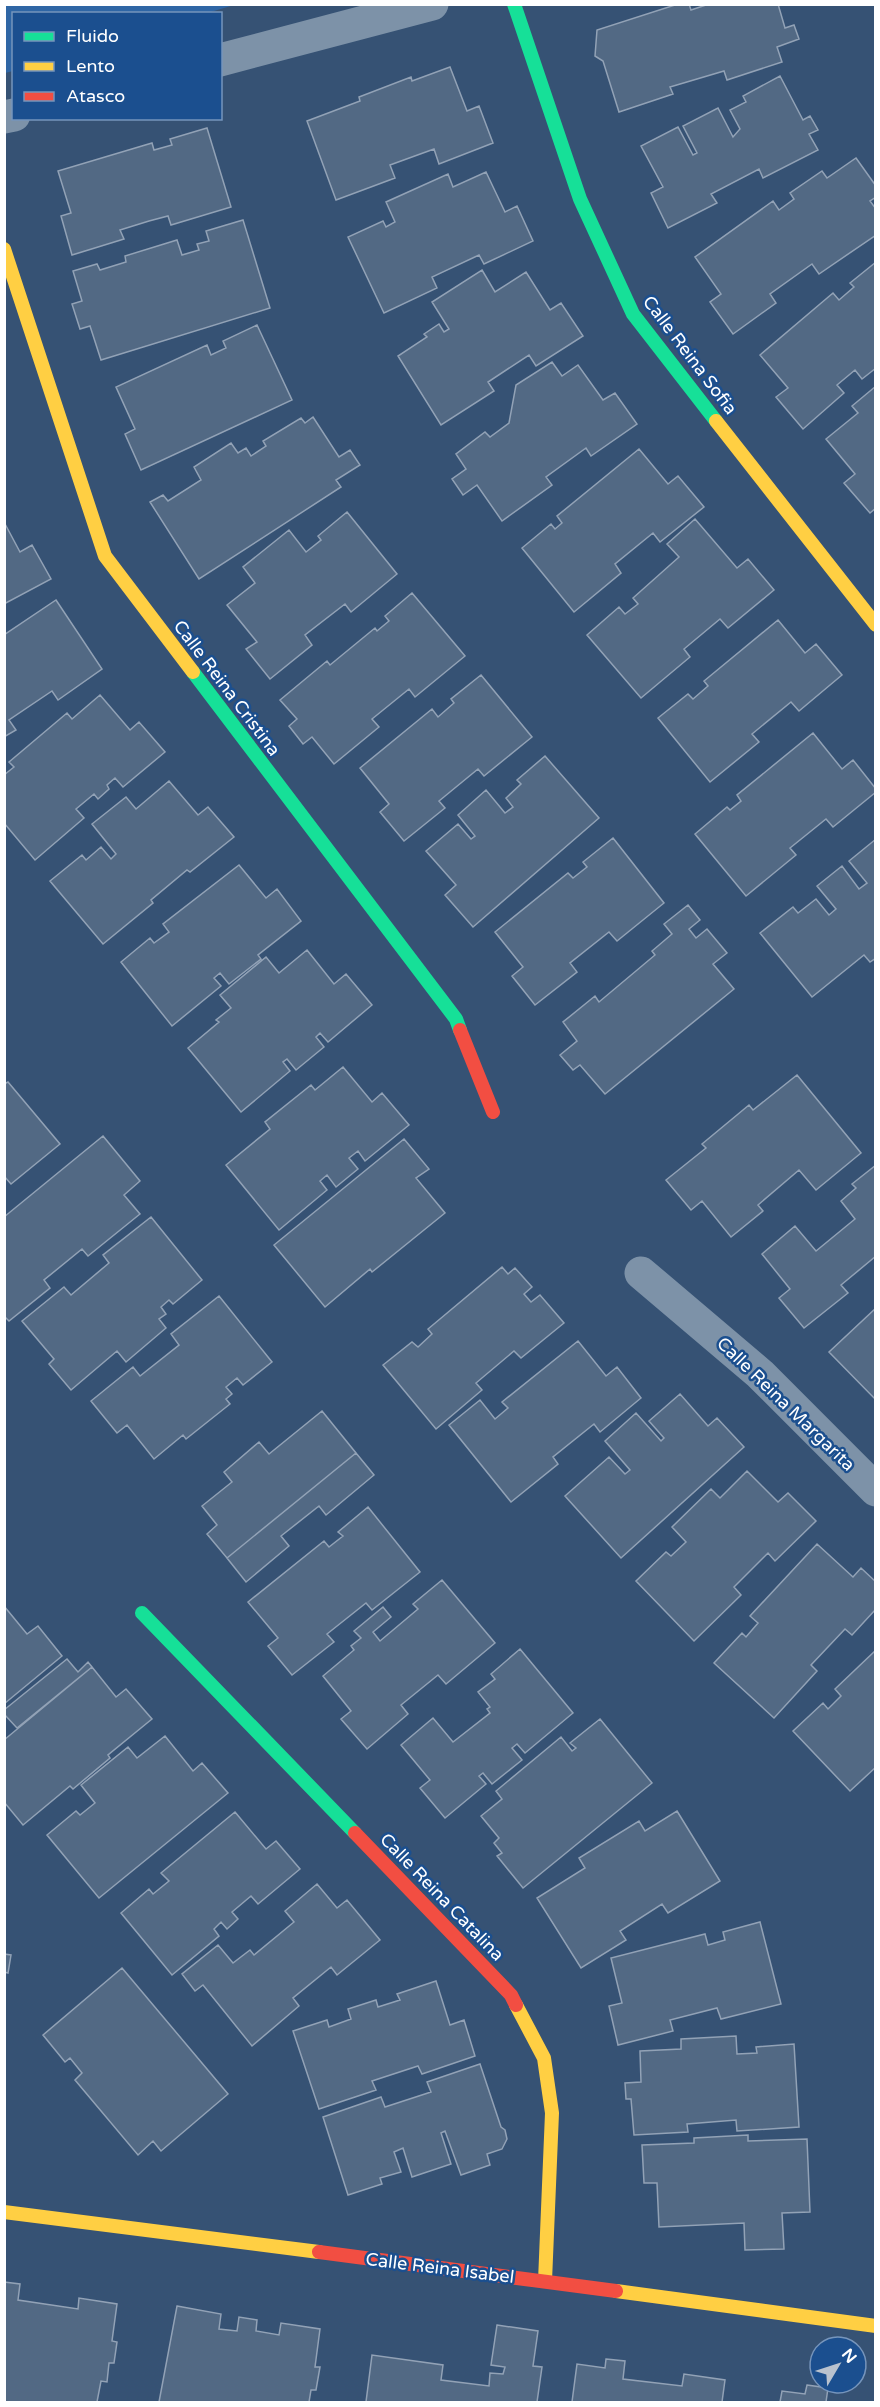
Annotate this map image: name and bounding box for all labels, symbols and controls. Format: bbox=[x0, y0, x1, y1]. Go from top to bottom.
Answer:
legend bbox=[12, 12, 222, 120]
text: Fluido bbox=[66, 25, 119, 47]
text: Lento bbox=[66, 55, 115, 77]
text: Atasco bbox=[66, 85, 125, 107]
street label: Calle Reina Sofia bbox=[638, 291, 742, 419]
street label: Calle Reina Cristina bbox=[169, 616, 285, 760]
street label: Calle Reina Margarita bbox=[712, 1332, 860, 1476]
street label: Calle Reina Catalina bbox=[375, 1829, 509, 1965]
street label: Calle Reina Isabel bbox=[365, 2248, 515, 2288]
north arrow bbox=[808, 2335, 868, 2395]
text: N bbox=[837, 2345, 861, 2367]

